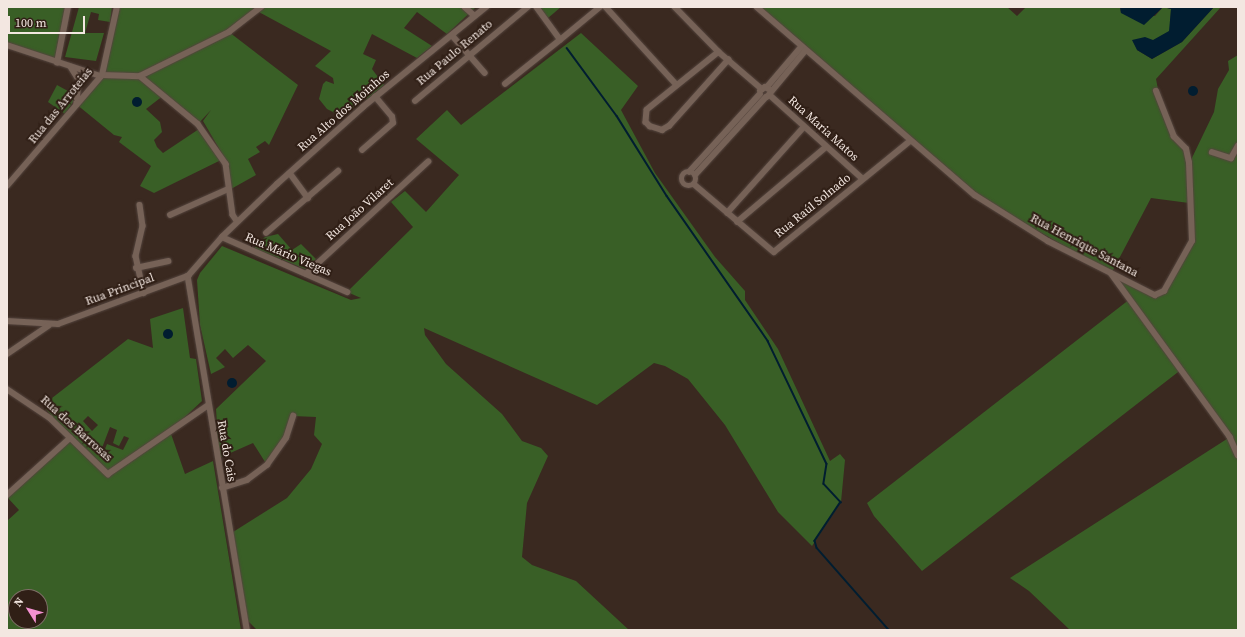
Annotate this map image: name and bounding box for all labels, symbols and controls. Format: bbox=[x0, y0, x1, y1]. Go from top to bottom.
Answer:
scale bar bbox=[10, 8, 87, 34]
text: 100 m bbox=[15, 15, 47, 31]
street label: Rua Paulo Renato bbox=[414, 17, 496, 89]
street label: Rua das Arroteias bbox=[26, 65, 96, 147]
street label: Rua Alto dos Moinhos bbox=[295, 67, 393, 155]
street label: Rua Maria Matos bbox=[785, 93, 861, 165]
street label: Rua Raúl Solnado bbox=[772, 171, 854, 241]
street label: Rua João Vilaret bbox=[323, 176, 397, 244]
street label: Rua Henrique Santana bbox=[1028, 211, 1140, 281]
street label: Rua Mário Viegas bbox=[242, 230, 334, 280]
street label: Rua Principal bbox=[83, 271, 157, 309]
street label: Rua dos Barrosas bbox=[37, 393, 115, 465]
street label: Rua do Cais bbox=[214, 419, 238, 483]
north arrow bbox=[8, 589, 48, 629]
text: N bbox=[10, 594, 27, 610]

